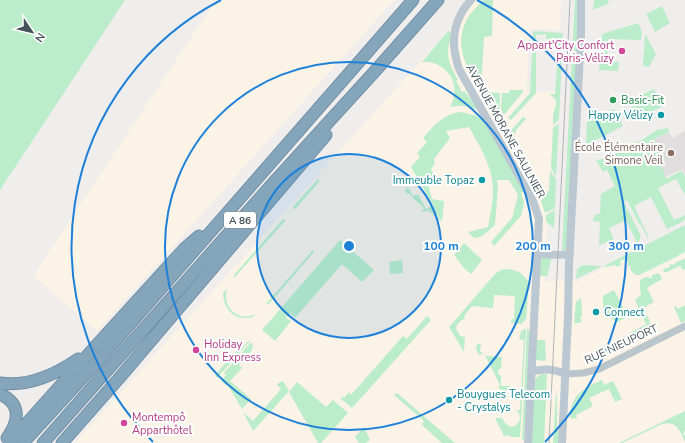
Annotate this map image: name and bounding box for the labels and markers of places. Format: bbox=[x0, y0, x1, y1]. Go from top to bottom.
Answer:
place label: Appart'City Confort Paris-Vélizy bbox=[517, 38, 614, 66]
marker: Appart'City Confort Paris-Vélizy bbox=[617, 46, 627, 56]
place label: Basic-Fit bbox=[621, 93, 664, 108]
marker: Basic-Fit bbox=[608, 95, 618, 105]
place label: Happy Vélizy bbox=[588, 108, 653, 123]
marker: Happy Vélizy bbox=[656, 110, 666, 120]
place label: École Élémentaire Simone Veil bbox=[575, 139, 664, 168]
marker: École Élémentaire Simone Veil bbox=[666, 148, 676, 158]
place label: Immeuble Topaz bbox=[393, 173, 474, 188]
marker: Immeuble Topaz bbox=[477, 175, 487, 185]
centre of rings bbox=[342, 239, 356, 253]
place label: Connect bbox=[604, 305, 645, 320]
marker: Connect bbox=[591, 307, 601, 317]
place label: Holiday Inn Express bbox=[204, 337, 261, 365]
marker: Holiday Inn Express bbox=[191, 345, 201, 355]
place label: Bouygues Telecom - Crystalys bbox=[457, 387, 550, 415]
marker: Bouygues Telecom - Crystalys bbox=[444, 395, 454, 405]
place label: Montempô Apparthôtel bbox=[132, 410, 193, 438]
marker: Montempô Apparthôtel bbox=[119, 418, 129, 428]

